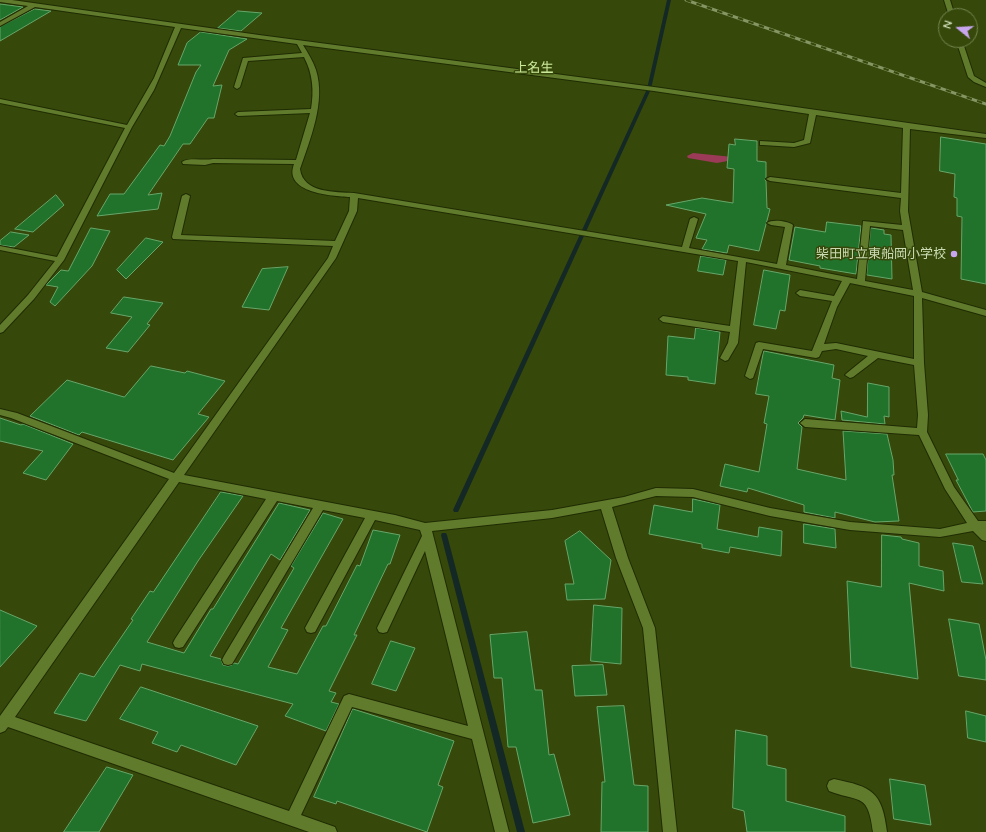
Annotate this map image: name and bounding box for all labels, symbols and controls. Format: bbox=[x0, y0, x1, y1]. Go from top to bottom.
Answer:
north arrow bbox=[938, 8, 978, 48]
text: N bbox=[940, 19, 955, 31]
district label: 上名生 bbox=[515, 60, 553, 76]
place label: 柴田町立東船岡小学校 bbox=[816, 246, 946, 262]
marker: 柴田町立東船岡小学校 bbox=[949, 249, 959, 259]

